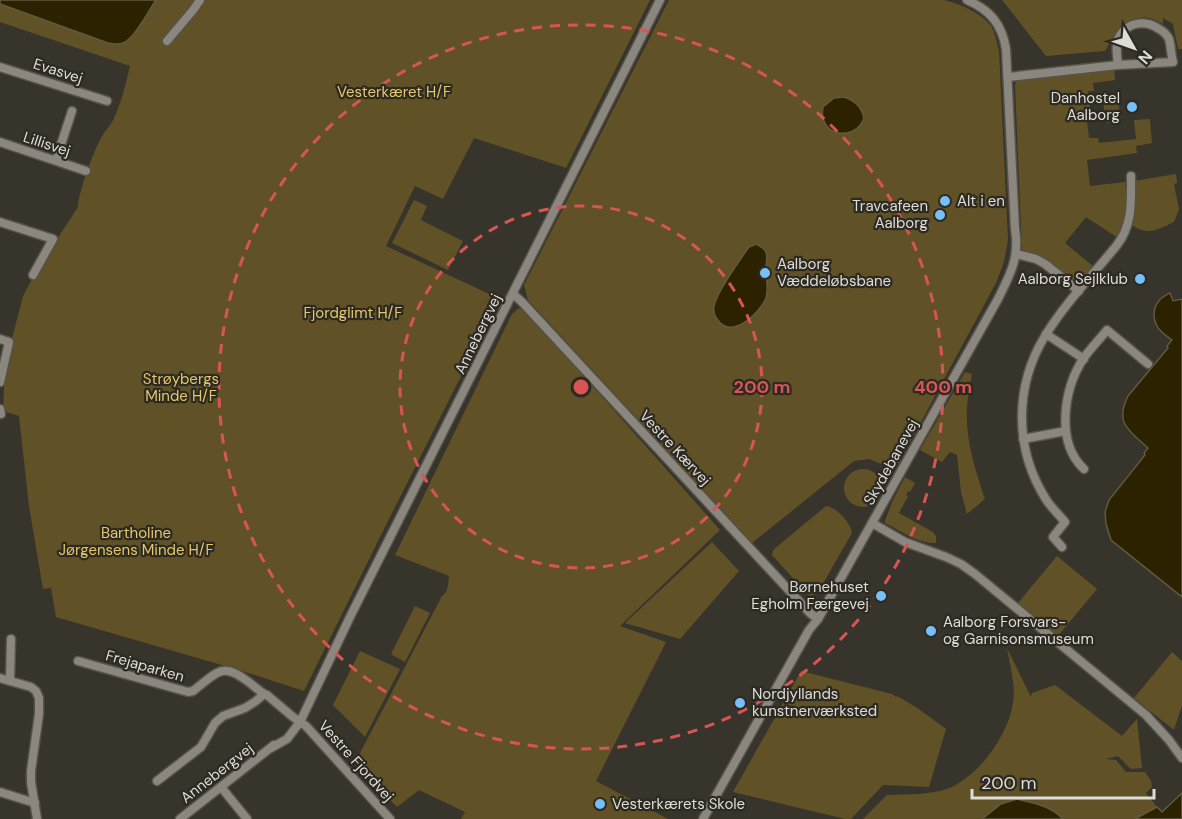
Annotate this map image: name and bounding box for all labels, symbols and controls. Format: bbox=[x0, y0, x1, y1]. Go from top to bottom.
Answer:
north arrow bbox=[1104, 18, 1164, 78]
text: N bbox=[1133, 46, 1157, 69]
street label: Evasvej bbox=[31, 54, 85, 88]
park label: Vesterkæret H/F bbox=[337, 82, 451, 102]
place label: Danhostel Aalborg bbox=[1051, 88, 1120, 125]
marker: Danhostel Aalborg bbox=[1125, 100, 1139, 114]
street label: Lillisvej bbox=[21, 127, 73, 161]
place label: Alt i en bbox=[957, 191, 1005, 211]
marker: Alt i en bbox=[938, 194, 952, 208]
place label: Travcafeen Aalborg bbox=[852, 196, 928, 233]
marker: Travcafeen Aalborg bbox=[933, 208, 947, 222]
place label: Aalborg Væddeløbsbane bbox=[777, 254, 891, 291]
marker: Aalborg Væddeløbsbane bbox=[758, 266, 772, 280]
place label: Aalborg Sejlklub bbox=[1018, 269, 1128, 289]
marker: Aalborg Sejlklub bbox=[1133, 272, 1147, 286]
street label: Annebergvej bbox=[450, 290, 506, 378]
park label: Fjordglimt H/F bbox=[304, 303, 402, 323]
park label: Strøybergs Minde H/F bbox=[143, 369, 219, 406]
text: 200 m bbox=[734, 375, 790, 399]
text: 400 m bbox=[914, 375, 972, 399]
centre of rings bbox=[571, 377, 591, 397]
street label: Vestre Kærvej bbox=[635, 406, 715, 490]
street label: Skydebanevej bbox=[859, 415, 923, 509]
park label: Bartholine Jørgensens Minde H/F bbox=[59, 523, 213, 560]
place label: Børnehuset Egholm Færgevej bbox=[751, 577, 869, 614]
marker: Børnehuset Egholm Færgevej bbox=[874, 589, 888, 603]
place label: Aalborg Forsvars- og Garnisonsmuseum bbox=[943, 612, 1094, 649]
marker: Aalborg Forsvars- og Garnisonsmuseum bbox=[924, 624, 938, 638]
street label: Frejaparken bbox=[103, 645, 187, 687]
place label: Nordjyllands kunstnerværksted bbox=[752, 684, 877, 721]
marker: Nordjyllands kunstnerværksted bbox=[733, 696, 747, 710]
street label: Vestre Fjordvej bbox=[314, 716, 398, 806]
street label: Annebergvej bbox=[177, 738, 257, 808]
scale bar bbox=[972, 762, 1154, 800]
text: 200 m bbox=[981, 771, 1037, 795]
place label: Vesterkærets Skole bbox=[612, 794, 745, 814]
marker: Vesterkærets Skole bbox=[593, 797, 607, 811]

